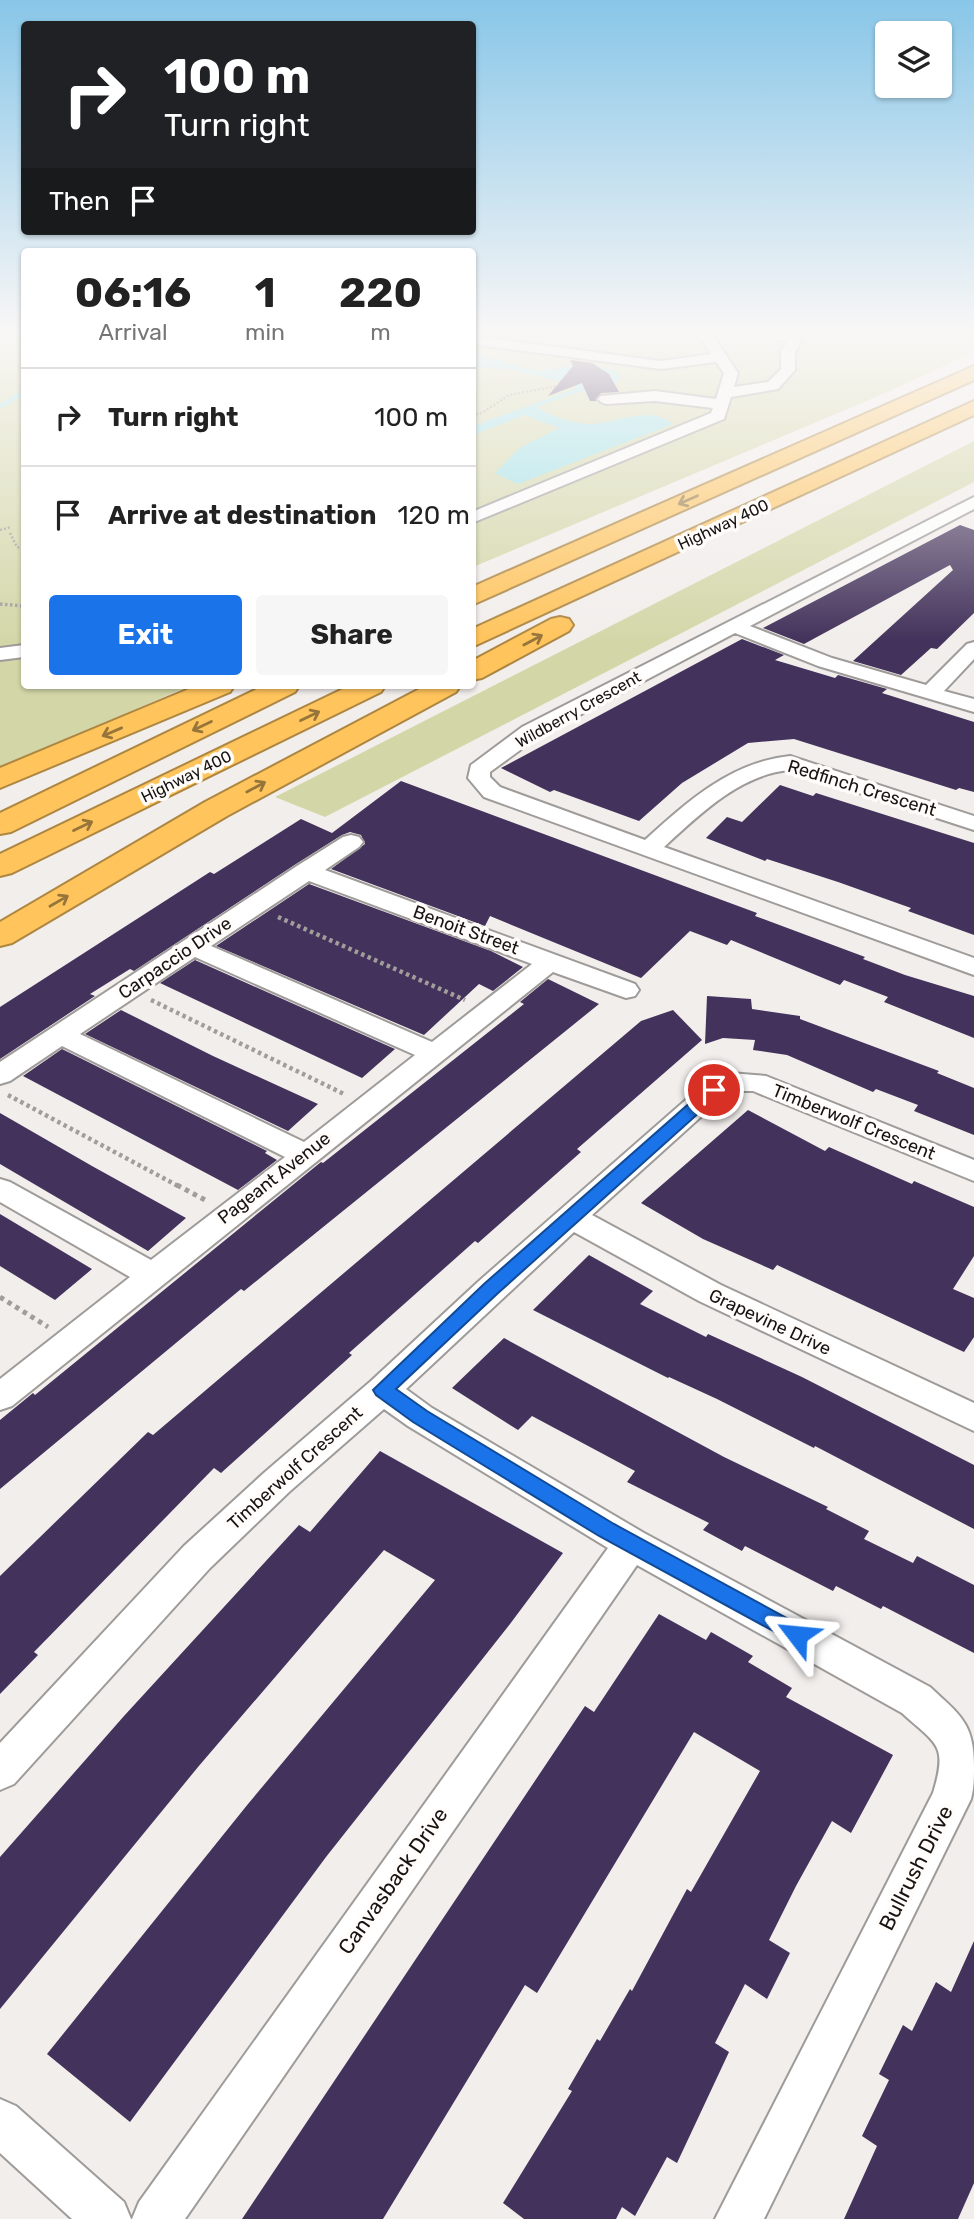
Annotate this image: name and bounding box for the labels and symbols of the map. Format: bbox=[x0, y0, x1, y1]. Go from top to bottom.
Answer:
one-way arrow bbox=[678, 494, 699, 507]
street label: Highway 400 bbox=[675, 495, 772, 554]
one-way arrow bbox=[522, 633, 543, 646]
street label: Wildberry Crescent bbox=[512, 667, 644, 752]
one-way arrow bbox=[299, 708, 320, 722]
one-way arrow bbox=[192, 720, 213, 734]
one-way arrow bbox=[101, 726, 123, 739]
street label: Highway 400 bbox=[138, 746, 235, 807]
street label: Redfinch Crescent bbox=[785, 755, 939, 821]
one-way arrow bbox=[245, 780, 266, 794]
one-way arrow bbox=[72, 818, 93, 832]
one-way arrow bbox=[48, 894, 68, 908]
street label: Benoit Street bbox=[410, 901, 522, 959]
street label: Carpaccio Drive bbox=[114, 912, 236, 1004]
pin bbox=[684, 1060, 744, 1120]
street label: Timberwolf Crescent bbox=[769, 1079, 939, 1165]
street label: Pageant Avenue bbox=[213, 1127, 335, 1229]
street label: Grapevine Drive bbox=[705, 1284, 835, 1360]
street label: Timberwolf Crescent bbox=[223, 1402, 367, 1534]
position arrow bbox=[760, 1598, 834, 1672]
street label: Bullrush Drive bbox=[873, 1801, 958, 1934]
street label: Canvasback Drive bbox=[333, 1802, 453, 1959]

